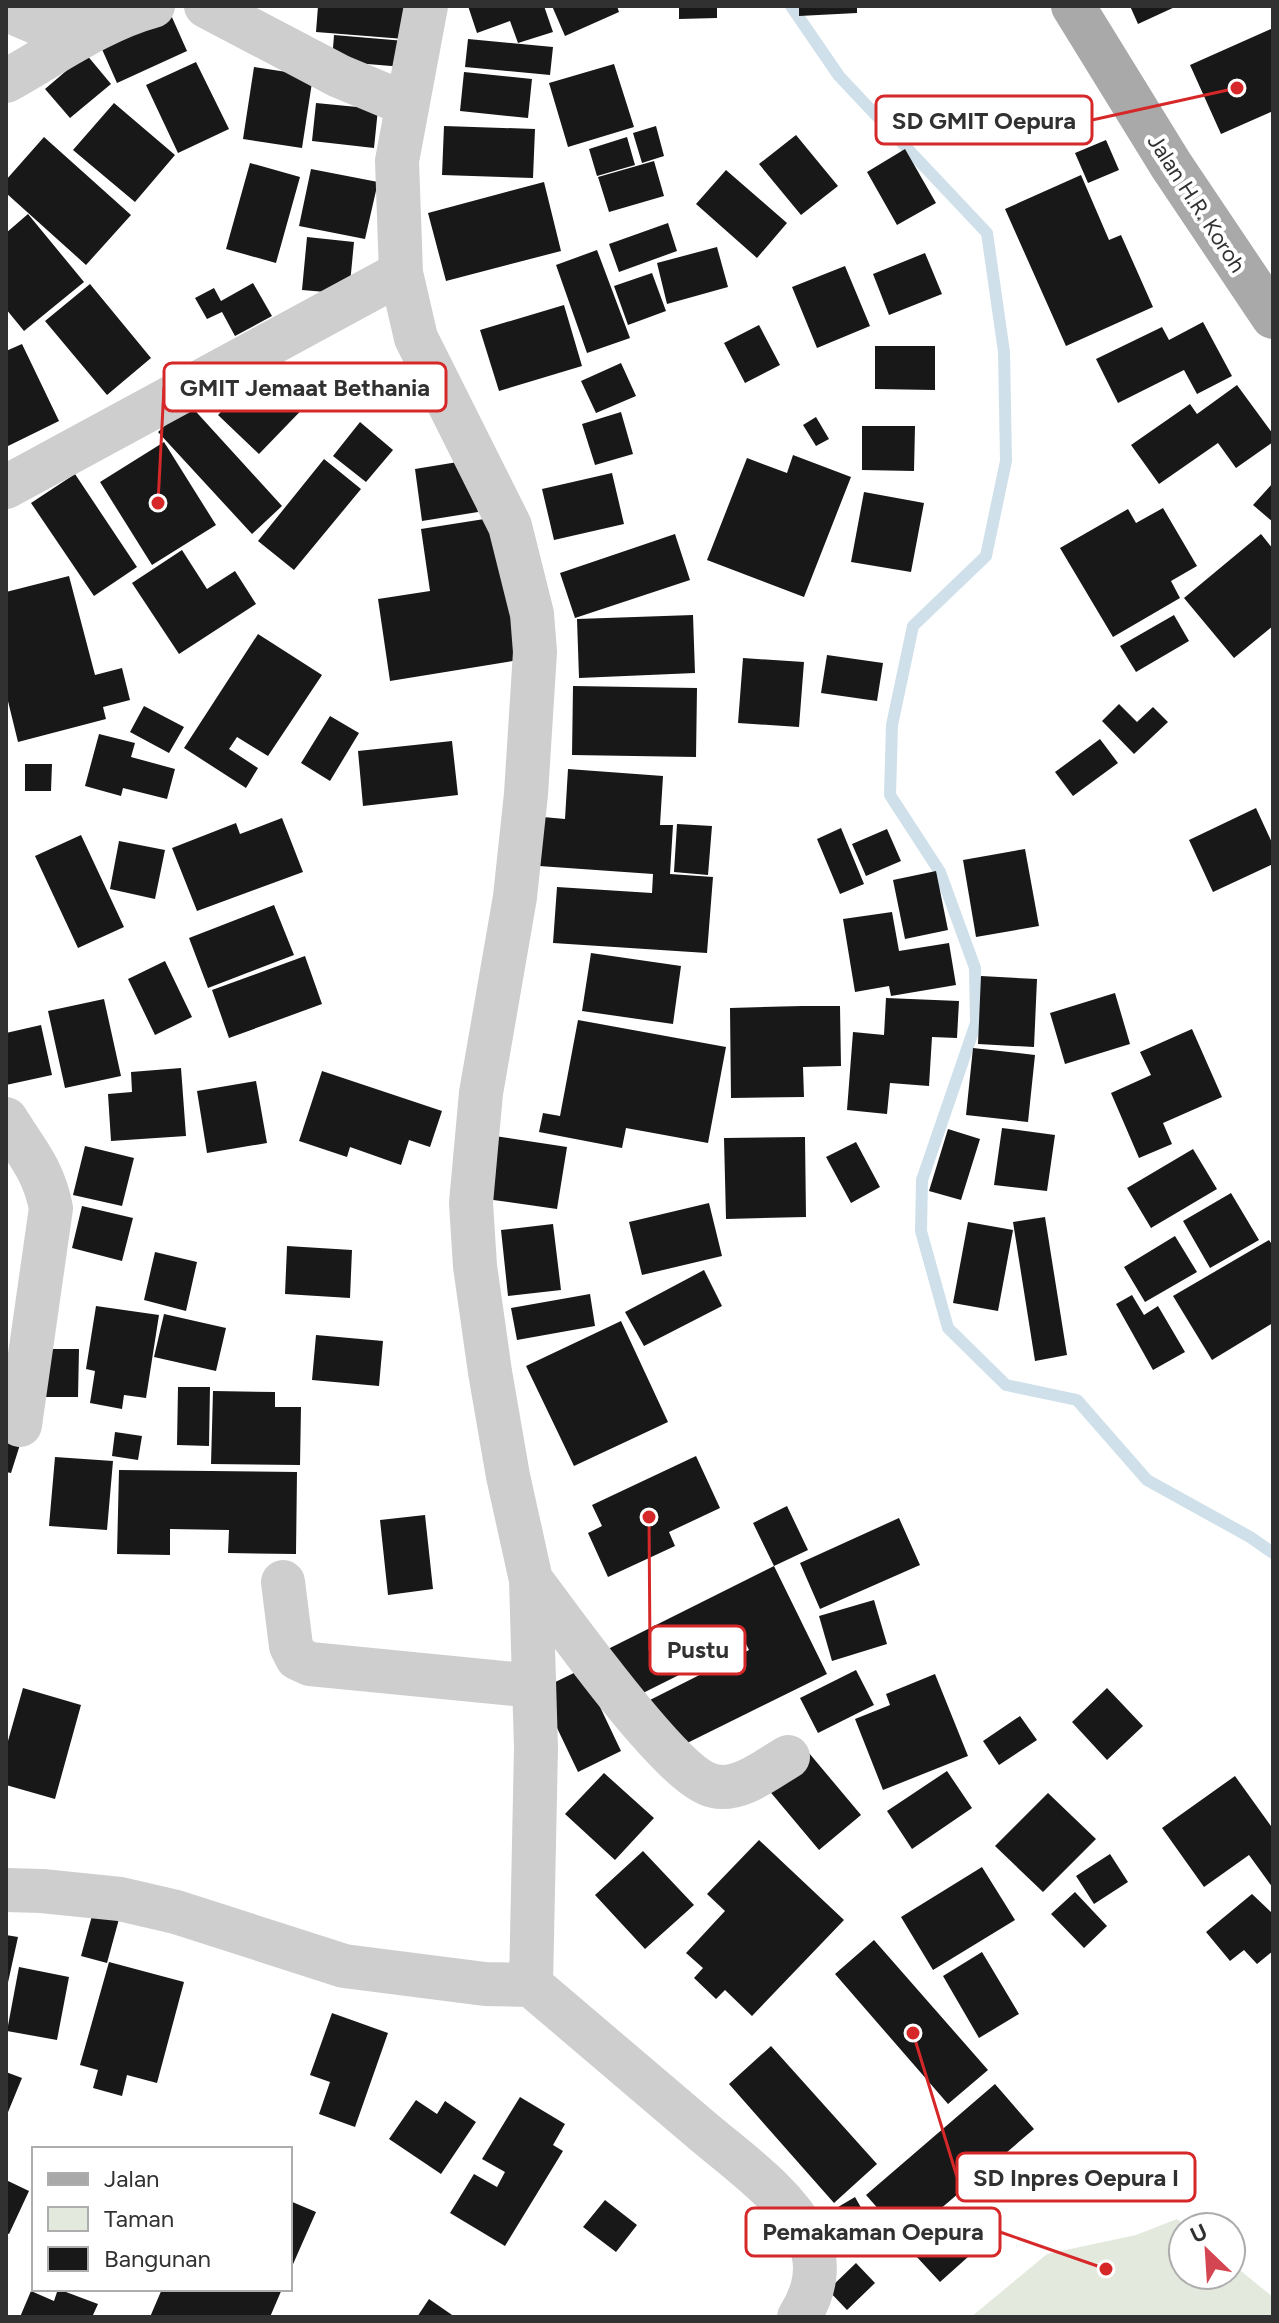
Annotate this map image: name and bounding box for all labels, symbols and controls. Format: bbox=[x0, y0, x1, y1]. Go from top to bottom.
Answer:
callout: SD GMIT Oepura bbox=[876, 96, 1092, 144]
text: SD GMIT Oepura bbox=[892, 106, 1076, 135]
street label: Jalan H.R. Koroh bbox=[1142, 129, 1251, 278]
callout: GMIT Jemaat Bethania bbox=[164, 363, 446, 411]
text: GMIT Jemaat Bethania bbox=[180, 373, 430, 402]
callout: Pustu bbox=[650, 1626, 745, 1674]
text: Pustu bbox=[667, 1635, 729, 1664]
legend bbox=[32, 2147, 292, 2291]
callout: SD Inpres Oepura I bbox=[957, 2153, 1195, 2201]
text: SD Inpres Oepura I bbox=[973, 2163, 1179, 2192]
text: Jalan bbox=[104, 2164, 160, 2193]
text: Taman bbox=[104, 2204, 174, 2233]
callout: Pemakaman Oepura bbox=[746, 2208, 1000, 2256]
north arrow bbox=[1167, 2211, 1247, 2291]
text: Pemakaman Oepura bbox=[762, 2217, 984, 2246]
text: U bbox=[1186, 2218, 1211, 2249]
text: Bangunan bbox=[104, 2244, 211, 2273]

